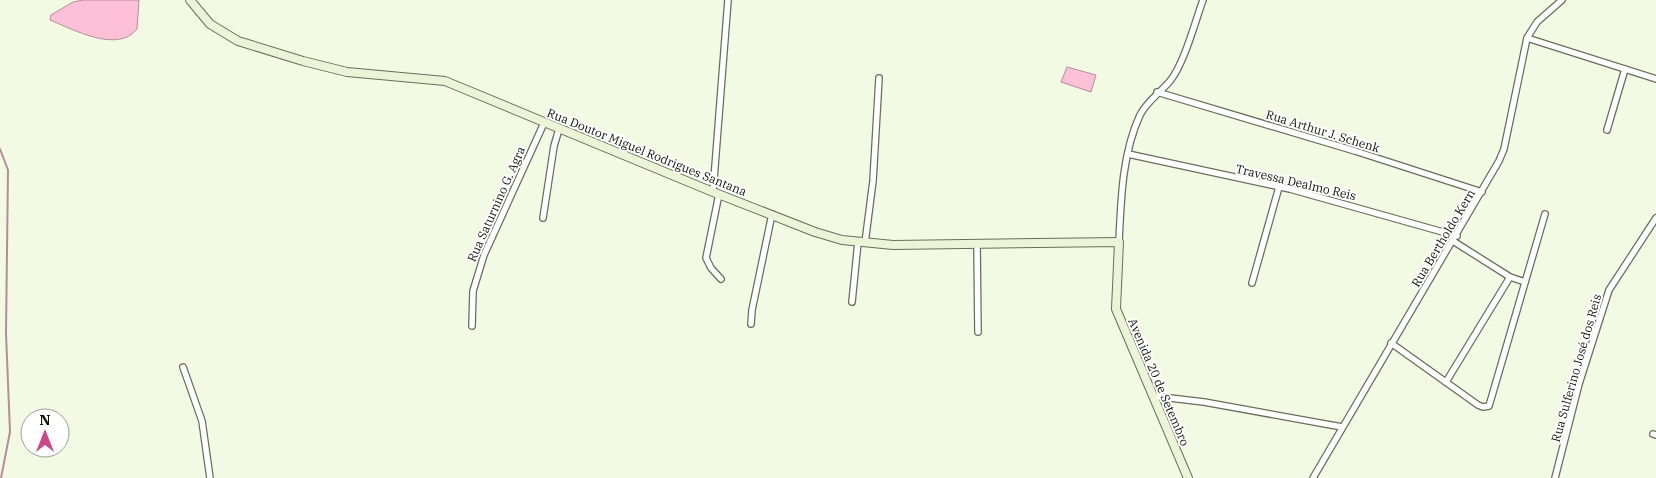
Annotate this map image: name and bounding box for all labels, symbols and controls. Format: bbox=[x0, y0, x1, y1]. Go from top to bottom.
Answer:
street label: Rua Doutor Miguel Rodrigues Santana bbox=[545, 105, 749, 199]
street label: Rua Arthur J. Schenk bbox=[1264, 107, 1382, 155]
street label: Rua Saturnino G. Agra bbox=[464, 144, 528, 264]
street label: Travessa Dealmo Reis bbox=[1234, 161, 1358, 203]
street label: Rua Bertholdo Kern bbox=[1408, 186, 1478, 290]
street label: Rua Sulferino José dos Reis bbox=[1548, 292, 1604, 444]
street label: Avenida 20 de Setembro bbox=[1125, 316, 1193, 448]
north arrow bbox=[20, 408, 70, 458]
text: N bbox=[39, 411, 51, 429]

